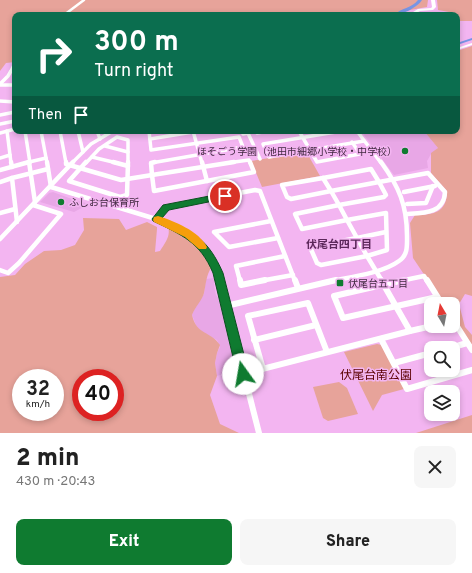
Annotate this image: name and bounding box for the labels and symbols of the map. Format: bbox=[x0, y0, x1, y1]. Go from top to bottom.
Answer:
place label: ほそごう学園（池田市細郷小学校・中学校） bbox=[197, 146, 397, 159]
marker: ほそごう学園（池田市細郷小学校・中学校） bbox=[400, 146, 410, 156]
pin bbox=[208, 179, 242, 213]
marker: ふしお台保育所 bbox=[56, 197, 66, 207]
place label: ふしお台保育所 bbox=[69, 197, 139, 210]
district label: 伏尾台四丁目 bbox=[306, 238, 372, 252]
marker: 伏尾台五丁目 bbox=[335, 278, 345, 288]
place label: 伏尾台五丁目 bbox=[348, 278, 408, 291]
north arrow bbox=[424, 297, 460, 333]
position arrow bbox=[222, 353, 264, 395]
park label: 伏尾台南公園 bbox=[340, 368, 412, 384]
speed limit sign: 40 bbox=[72, 369, 124, 421]

